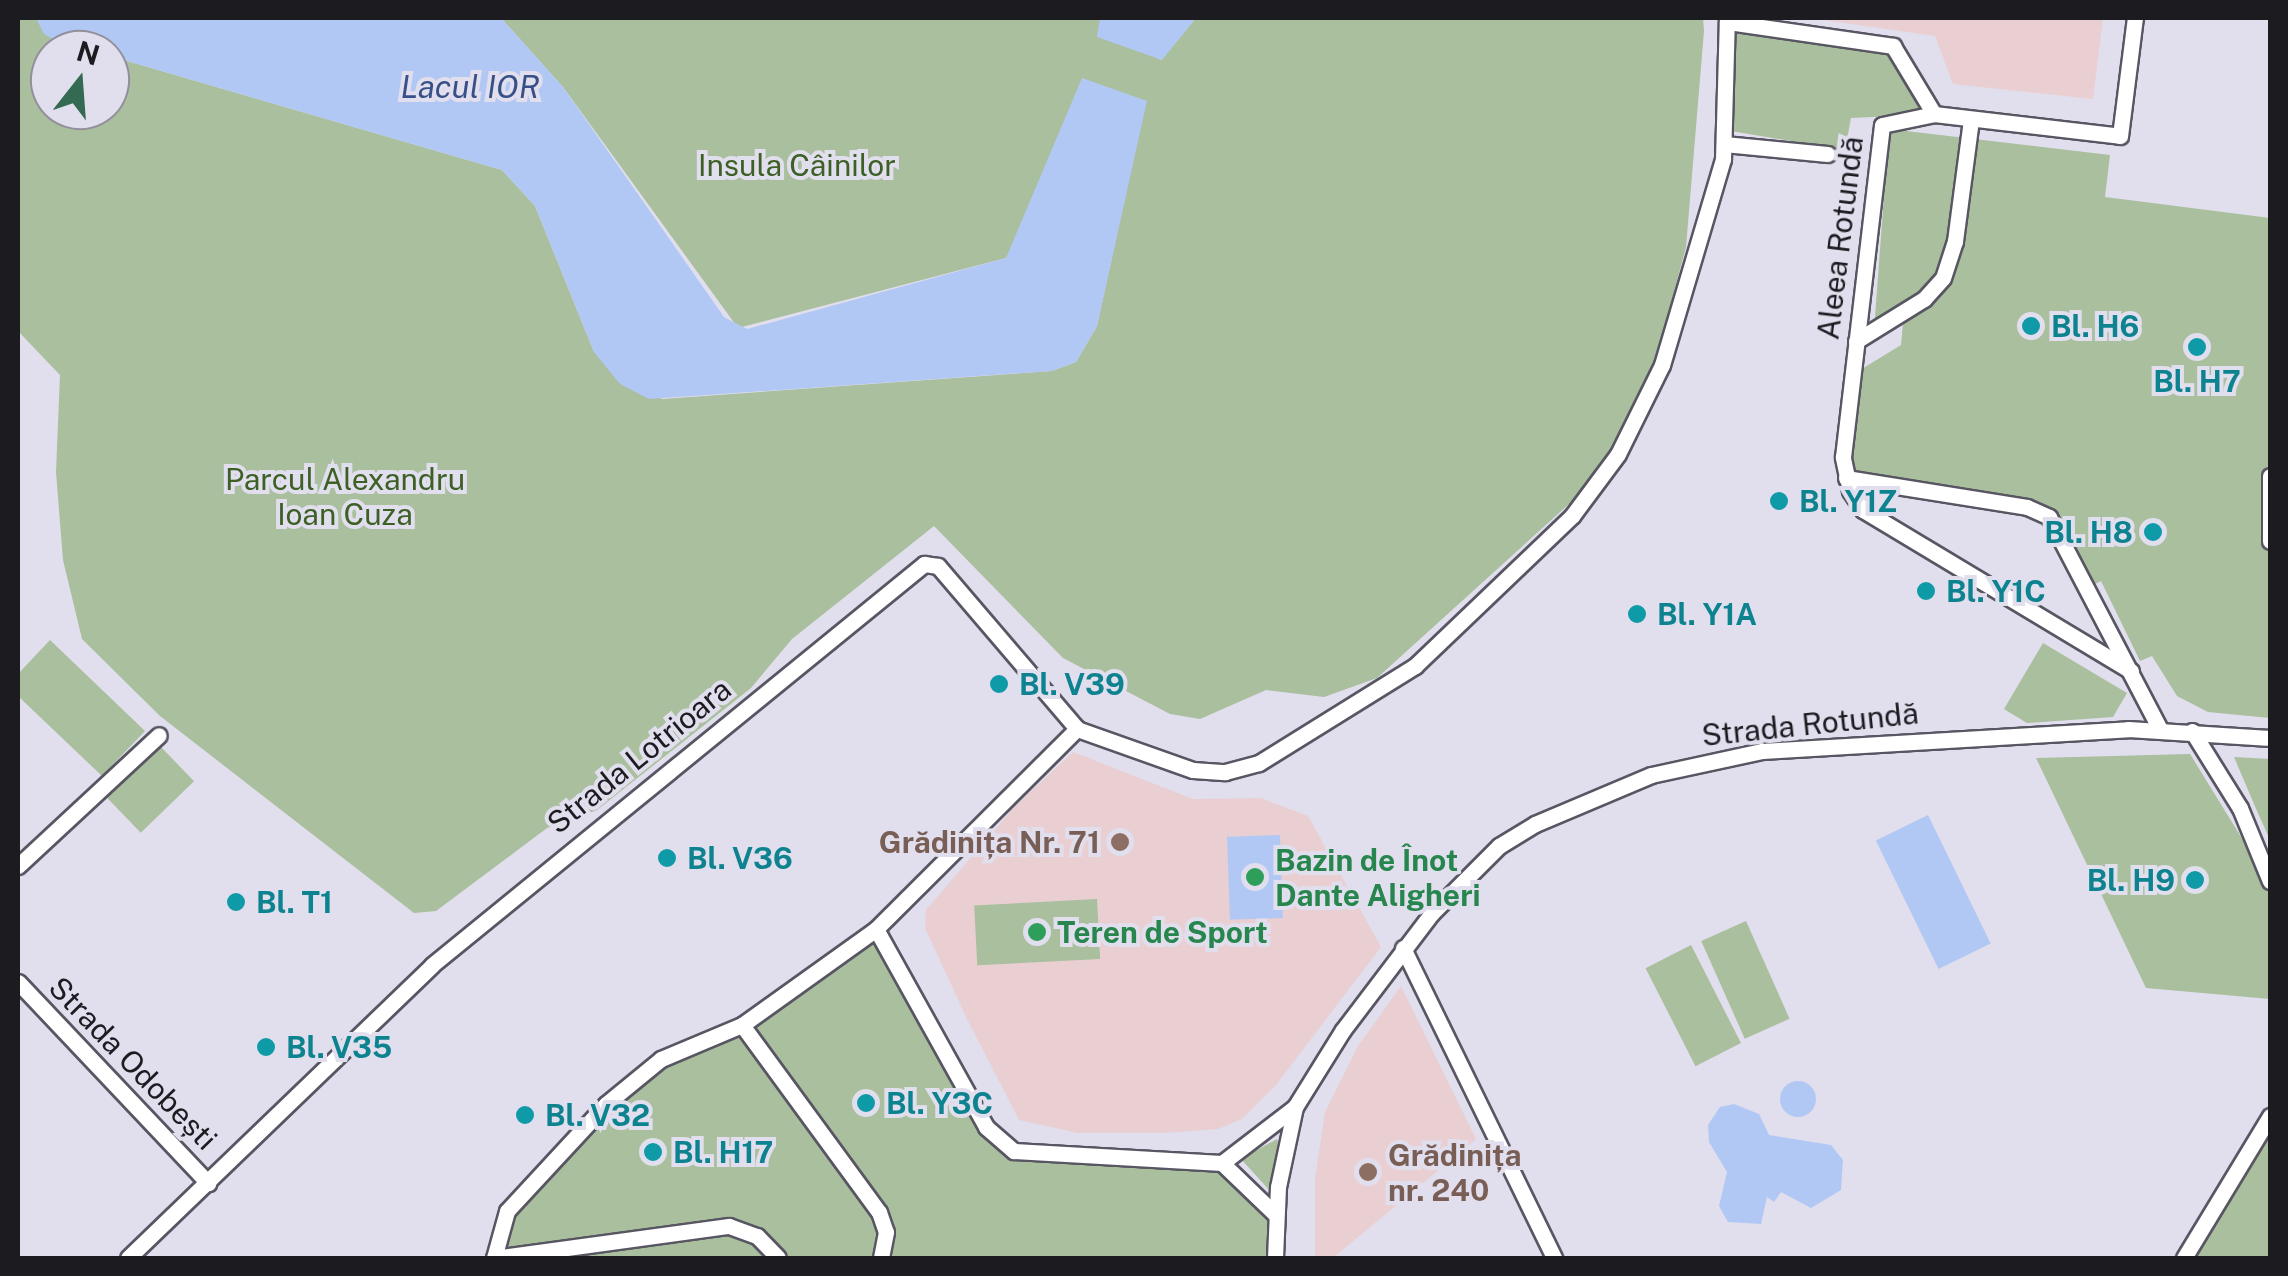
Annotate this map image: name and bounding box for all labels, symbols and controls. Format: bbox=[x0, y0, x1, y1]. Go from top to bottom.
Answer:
north arrow bbox=[30, 30, 130, 130]
text: N bbox=[73, 34, 104, 72]
water label: Lacul IOR bbox=[400, 68, 540, 106]
street label: Aleea Rotundă bbox=[1810, 134, 1870, 342]
park label: Insula Câinilor bbox=[698, 147, 896, 183]
place label: Bl. H6 bbox=[2051, 308, 2139, 344]
marker: Bl. H6 bbox=[2020, 315, 2042, 337]
marker: Bl. H7 bbox=[2186, 336, 2208, 358]
place label: Bl. H7 bbox=[2153, 363, 2241, 399]
park label: Parcul Alexandru Ioan Cuza bbox=[225, 461, 465, 532]
place label: Bl. Y1Z bbox=[1799, 483, 1898, 519]
marker: Bl. Y1Z bbox=[1768, 490, 1790, 512]
place label: Bl. H8 bbox=[2044, 514, 2133, 550]
marker: Bl. H8 bbox=[2142, 521, 2164, 543]
place label: Bl. Y1C bbox=[1946, 573, 2046, 609]
marker: Bl. Y1C bbox=[1915, 580, 1937, 602]
place label: Bl. Y1A bbox=[1657, 596, 1757, 632]
marker: Bl. Y1A bbox=[1626, 603, 1648, 625]
place label: Bl. V39 bbox=[1019, 666, 1125, 702]
street label: Strada Lotrioara bbox=[540, 671, 738, 841]
marker: Bl. V39 bbox=[988, 673, 1010, 695]
street label: Strada Rotundă bbox=[1700, 695, 1920, 753]
place label: Grădinița Nr. 71 bbox=[879, 824, 1100, 860]
marker: Grădinița Nr. 71 bbox=[1109, 831, 1131, 853]
place label: Bl. V36 bbox=[687, 840, 793, 876]
place label: Bazin de Înot Dante Aligheri bbox=[1275, 842, 1481, 912]
marker: Bl. V36 bbox=[656, 847, 678, 869]
place label: Bl. H9 bbox=[2087, 862, 2175, 898]
marker: Bazin de Înot Dante Aligheri bbox=[1244, 866, 1266, 888]
marker: Bl. H9 bbox=[2184, 869, 2206, 891]
place label: Bl. T1 bbox=[256, 884, 333, 920]
marker: Bl. T1 bbox=[225, 891, 247, 913]
place label: Teren de Sport bbox=[1057, 914, 1268, 950]
marker: Teren de Sport bbox=[1026, 921, 1048, 943]
street label: Strada Odobești bbox=[42, 969, 224, 1157]
place label: Bl. V35 bbox=[286, 1029, 393, 1065]
marker: Bl. V35 bbox=[255, 1036, 277, 1058]
place label: Bl. Y3C bbox=[886, 1085, 993, 1121]
marker: Bl. Y3C bbox=[855, 1092, 877, 1114]
place label: Bl. V32 bbox=[545, 1097, 651, 1133]
marker: Bl. V32 bbox=[514, 1104, 536, 1126]
place label: Bl. H17 bbox=[673, 1134, 773, 1170]
place label: Grădinița nr. 240 bbox=[1388, 1137, 1521, 1208]
marker: Bl. H17 bbox=[642, 1141, 664, 1163]
marker: Grădinița nr. 240 bbox=[1357, 1161, 1379, 1183]

